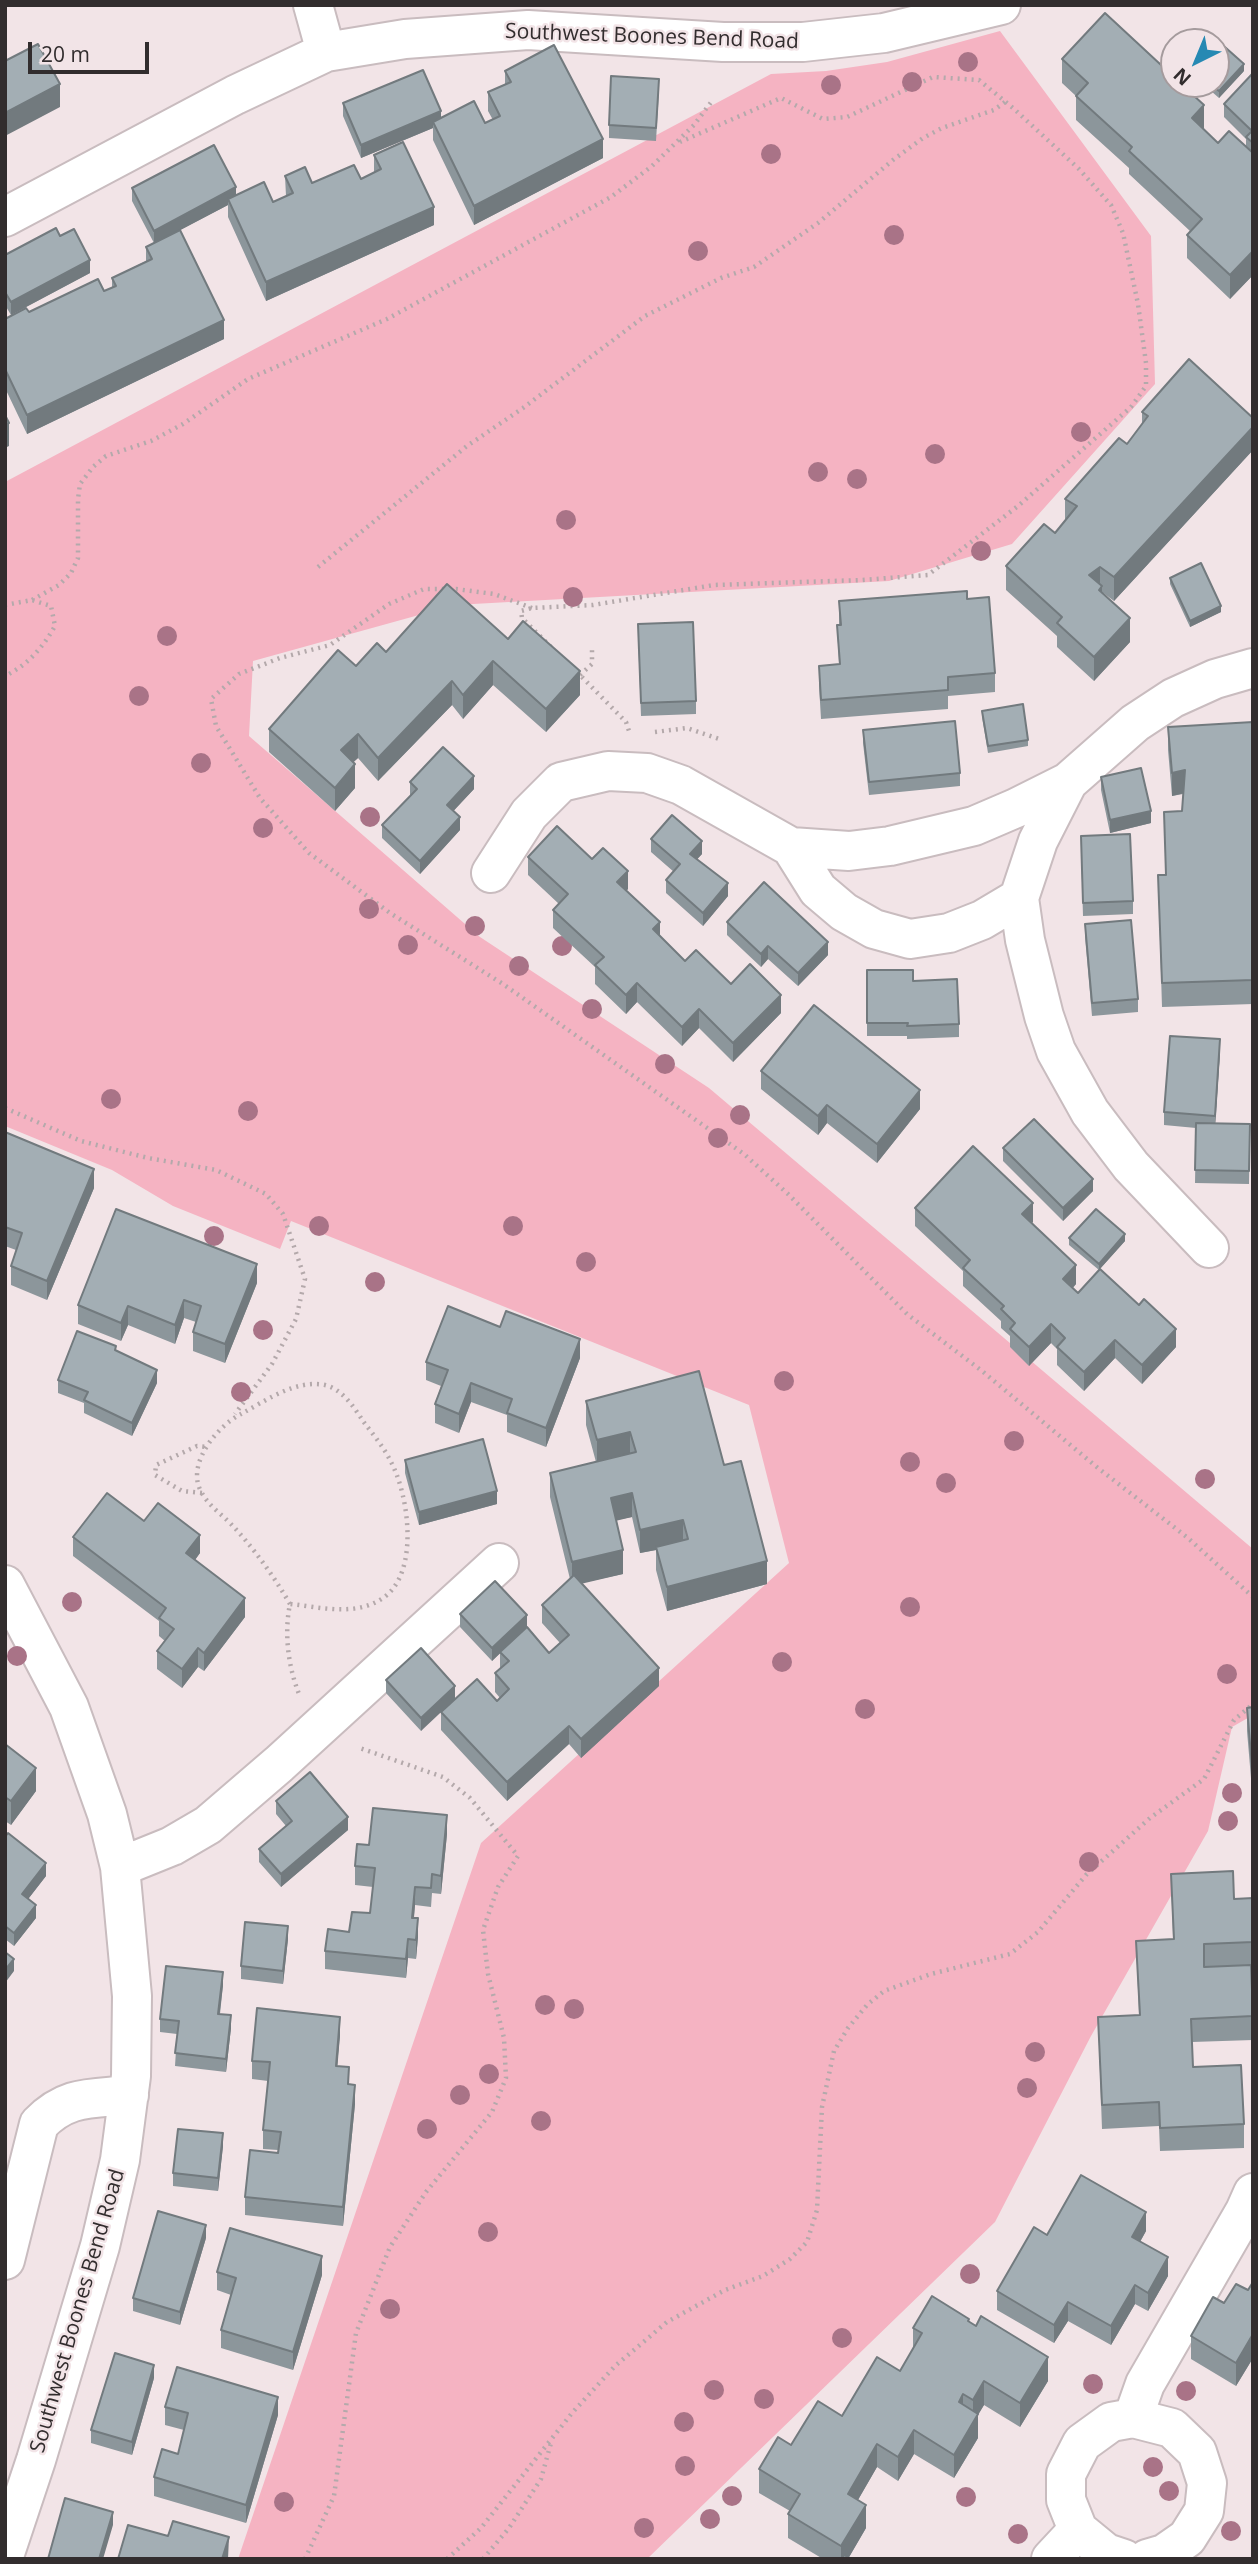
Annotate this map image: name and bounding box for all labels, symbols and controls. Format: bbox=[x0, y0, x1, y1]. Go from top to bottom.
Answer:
street label: Southwest Boones Bend Road bbox=[505, 19, 799, 55]
scale bar bbox=[32, 28, 152, 72]
north arrow bbox=[1160, 28, 1230, 98]
text: 20 m bbox=[41, 40, 90, 68]
text: N bbox=[1168, 62, 1197, 92]
street label: Southwest Boones Bend Road bbox=[25, 2166, 131, 2456]

